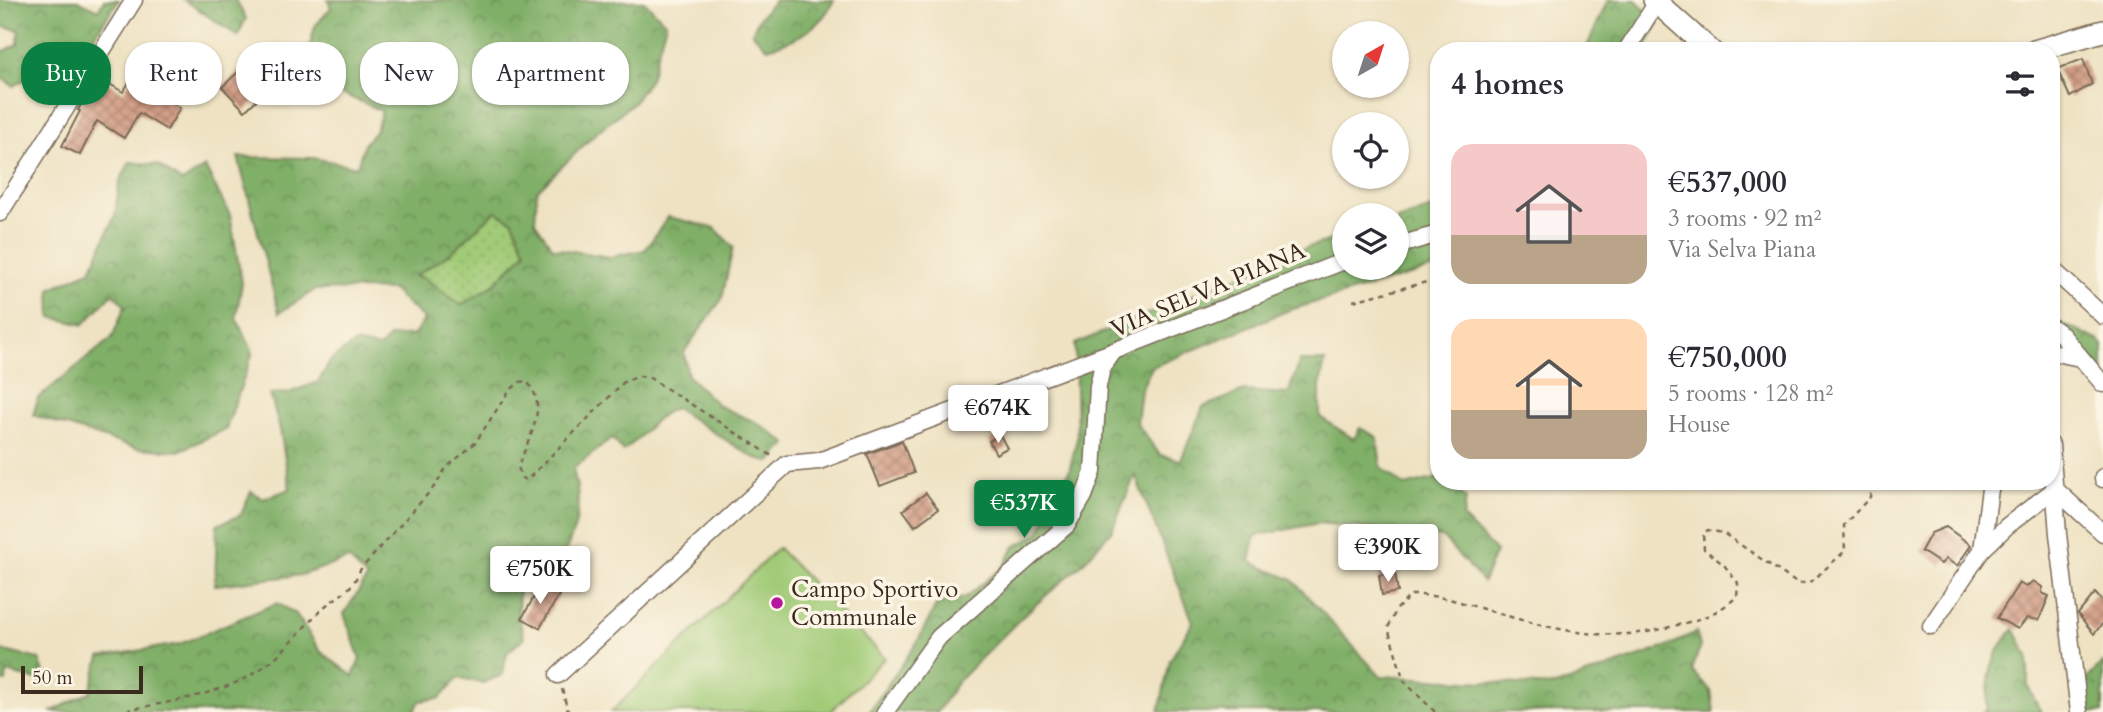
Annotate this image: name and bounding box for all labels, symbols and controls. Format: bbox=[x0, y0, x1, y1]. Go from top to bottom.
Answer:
north arrow bbox=[1332, 21, 1409, 98]
map controls bbox=[1332, 21, 1409, 280]
chip: Buy bbox=[21, 42, 111, 105]
chip: Rent bbox=[125, 42, 222, 105]
chip: Filters bbox=[236, 42, 346, 105]
chip: New bbox=[360, 42, 458, 105]
chip: Apartment bbox=[472, 42, 629, 105]
text: 4 homes bbox=[1451, 64, 1564, 105]
icon: filters bbox=[2001, 65, 2039, 103]
button: locate bbox=[1332, 112, 1409, 189]
text: €537,000 bbox=[1668, 162, 1787, 203]
icon: home bbox=[1507, 172, 1591, 256]
button: layers bbox=[1332, 203, 1409, 280]
text: 3 rooms · 92 m² bbox=[1668, 203, 1821, 234]
street label: VIA SELVA PIANA bbox=[1105, 234, 1311, 346]
text: Via Selva Piana bbox=[1668, 234, 1816, 265]
text: €750,000 bbox=[1668, 337, 1787, 378]
icon: home bbox=[1507, 347, 1591, 431]
text: 5 rooms · 128 m² bbox=[1668, 378, 1833, 409]
pin: €674K bbox=[949, 386, 1047, 445]
text: €674K bbox=[964, 392, 1032, 423]
text: House bbox=[1668, 409, 1730, 440]
pin: €537K bbox=[975, 480, 1073, 540]
text: €537K bbox=[990, 487, 1058, 518]
pin: €390K bbox=[1339, 524, 1437, 584]
text: €390K bbox=[1354, 531, 1422, 562]
pin: €750K bbox=[491, 546, 589, 606]
text: €750K bbox=[506, 553, 574, 584]
place label: Campo Sportivo Communale bbox=[791, 573, 958, 634]
marker: Campo Sportivo Communale bbox=[769, 595, 785, 611]
scale bar bbox=[21, 663, 144, 695]
text: 50 m bbox=[32, 665, 73, 691]

